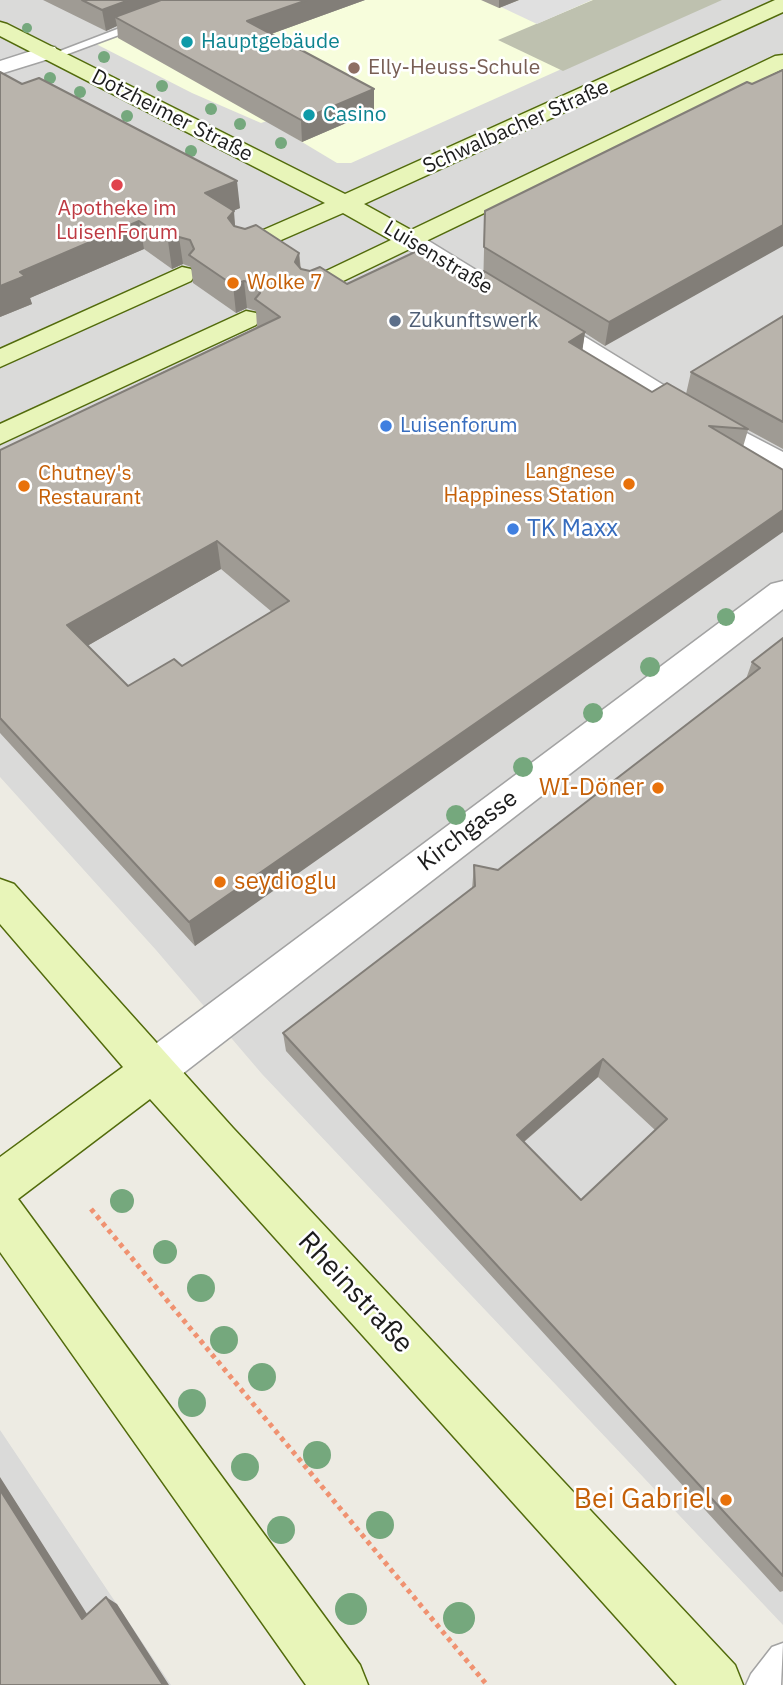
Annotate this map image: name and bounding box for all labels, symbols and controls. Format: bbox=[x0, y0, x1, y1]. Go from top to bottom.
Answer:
place label: Hauptgebäude bbox=[201, 29, 340, 55]
marker: Hauptgebäude bbox=[179, 34, 195, 50]
place label: Elly-Heuss-Schule bbox=[368, 55, 540, 81]
marker: Elly-Heuss-Schule bbox=[346, 60, 362, 76]
street label: Dotzheimer Straße bbox=[87, 64, 257, 168]
street label: Schwalbacher Straße bbox=[419, 75, 613, 179]
place label: Casino bbox=[323, 102, 386, 128]
marker: Casino bbox=[301, 107, 317, 123]
marker: Apotheke im LuisenForum bbox=[109, 177, 125, 193]
place label: Apotheke im LuisenForum bbox=[56, 196, 178, 246]
street label: Luisenstraße bbox=[379, 216, 497, 300]
place label: Wolke 7 bbox=[247, 270, 323, 296]
marker: Wolke 7 bbox=[225, 275, 241, 291]
place label: Zukunftswerk bbox=[409, 308, 538, 334]
marker: Zukunftswerk bbox=[387, 313, 403, 329]
place label: Luisenforum bbox=[400, 413, 518, 439]
marker: Luisenforum bbox=[378, 418, 394, 434]
place label: Langnese Happiness Station bbox=[443, 459, 615, 509]
place label: Chutney's Restaurant bbox=[38, 461, 141, 511]
marker: Langnese Happiness Station bbox=[621, 476, 637, 492]
marker: Chutney's Restaurant bbox=[16, 478, 32, 494]
place label: TK Maxx bbox=[527, 515, 618, 543]
marker: TK Maxx bbox=[505, 521, 521, 537]
place label: WI-Döner bbox=[539, 774, 644, 802]
marker: WI-Döner bbox=[650, 780, 666, 796]
street label: Kirchgasse bbox=[412, 784, 524, 878]
place label: seydioglu bbox=[234, 868, 337, 896]
marker: seydioglu bbox=[212, 874, 228, 890]
street label: Rheinstraße bbox=[290, 1225, 420, 1361]
place label: Bei Gabriel bbox=[574, 1483, 712, 1517]
marker: Bei Gabriel bbox=[718, 1492, 734, 1508]

